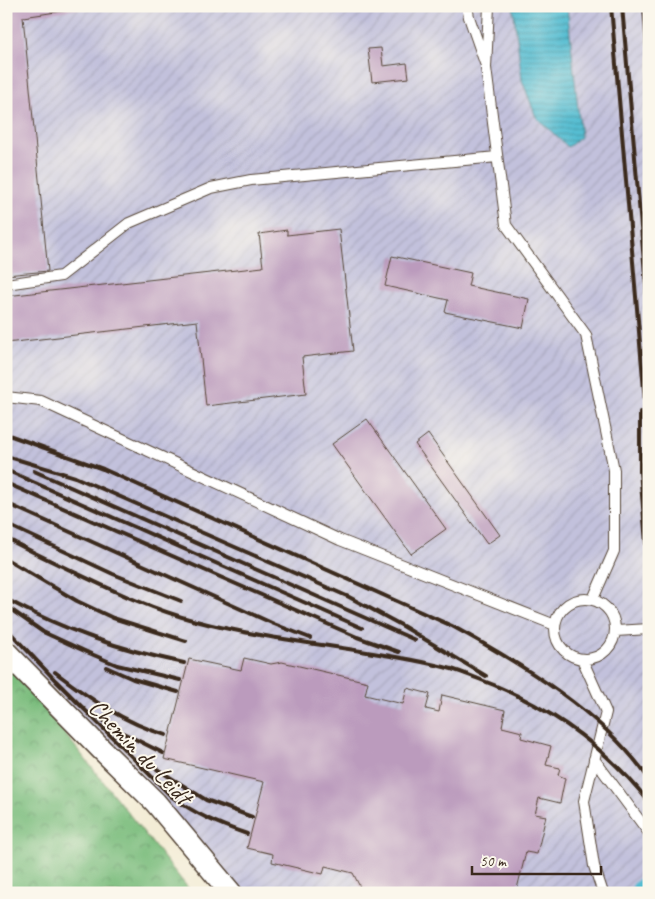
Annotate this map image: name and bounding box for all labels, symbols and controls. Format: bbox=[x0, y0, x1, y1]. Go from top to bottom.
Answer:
street label: Chemin du Leidt bbox=[82, 692, 201, 814]
scale bar bbox=[472, 844, 601, 876]
text: 50 m bbox=[480, 852, 507, 871]

